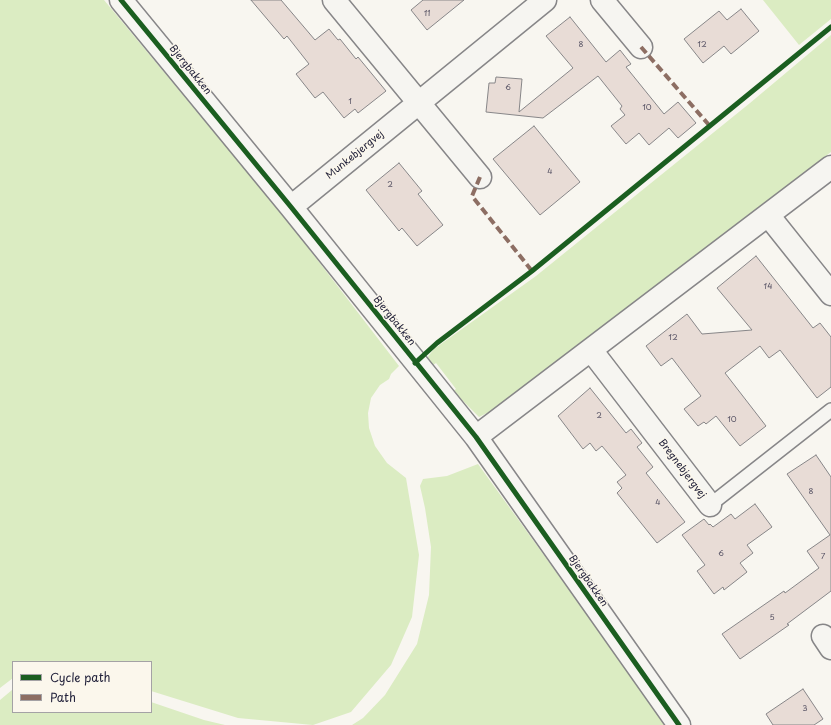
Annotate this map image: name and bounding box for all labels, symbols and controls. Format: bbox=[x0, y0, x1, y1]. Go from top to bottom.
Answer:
house number: 11 bbox=[424, 9, 430, 19]
house number: 8 bbox=[579, 40, 583, 50]
house number: 12 bbox=[697, 40, 707, 50]
street label: Bjergbakken bbox=[166, 43, 214, 97]
house number: 6 bbox=[505, 83, 511, 93]
house number: 1 bbox=[348, 97, 352, 107]
house number: 10 bbox=[642, 103, 652, 113]
street label: Munkebjergvej bbox=[324, 128, 386, 182]
house number: 4 bbox=[547, 167, 553, 177]
house number: 2 bbox=[387, 180, 393, 190]
house number: 14 bbox=[764, 282, 772, 292]
street label: Bjergbakken bbox=[370, 294, 418, 348]
house number: 12 bbox=[668, 333, 678, 343]
house number: 2 bbox=[596, 411, 602, 421]
house number: 10 bbox=[727, 415, 737, 425]
street label: Bregnebjergvej bbox=[656, 437, 708, 501]
house number: 8 bbox=[809, 487, 813, 497]
house number: 4 bbox=[655, 498, 661, 508]
house number: 6 bbox=[718, 549, 724, 559]
house number: 7 bbox=[821, 552, 825, 562]
street label: Bjergbakken bbox=[566, 553, 610, 609]
house number: 5 bbox=[769, 613, 775, 623]
legend bbox=[12, 661, 152, 713]
text: Cycle path bbox=[50, 668, 111, 686]
text: Path bbox=[50, 688, 76, 706]
house number: 3 bbox=[802, 704, 808, 714]

